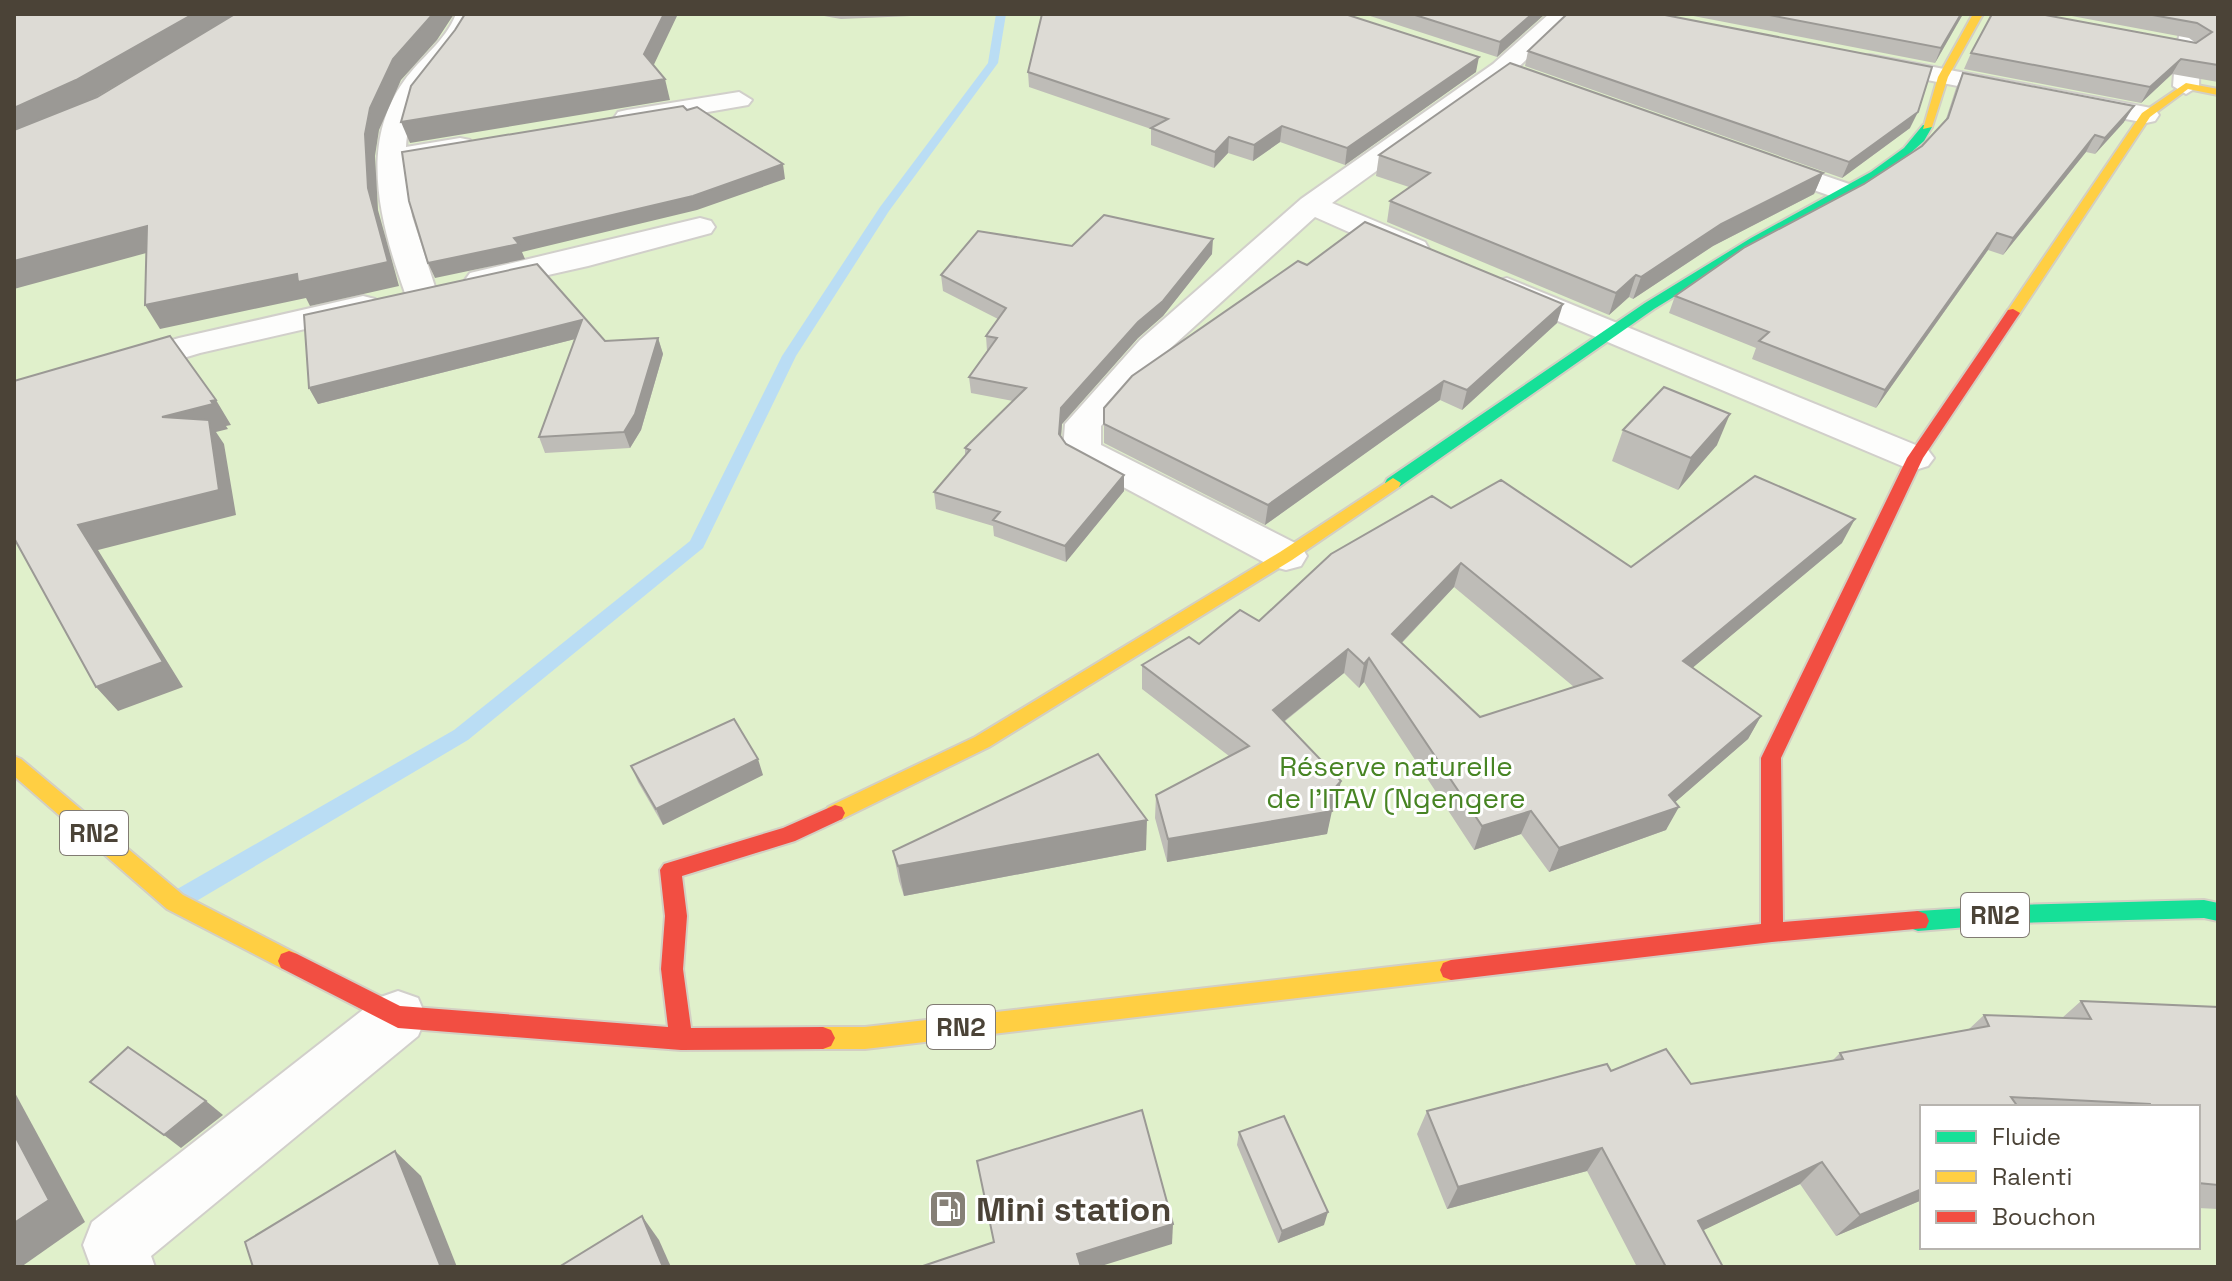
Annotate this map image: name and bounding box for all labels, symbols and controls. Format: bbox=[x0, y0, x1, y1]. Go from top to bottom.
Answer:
park label: Réserve naturelle de l'ITAV (Ngengere bbox=[1266, 748, 1526, 816]
road number: RN2 bbox=[60, 811, 128, 855]
road number: RN2 bbox=[1961, 893, 2029, 937]
road number: RN2 bbox=[927, 1005, 995, 1049]
legend bbox=[1920, 1105, 2200, 1249]
text: Fluide bbox=[1992, 1121, 2061, 1152]
text: Ralenti bbox=[1992, 1161, 2072, 1192]
fuel station icon: Mini station bbox=[927, 1188, 969, 1230]
place label: Mini station bbox=[976, 1188, 1171, 1231]
text: Bouchon bbox=[1992, 1201, 2096, 1232]

